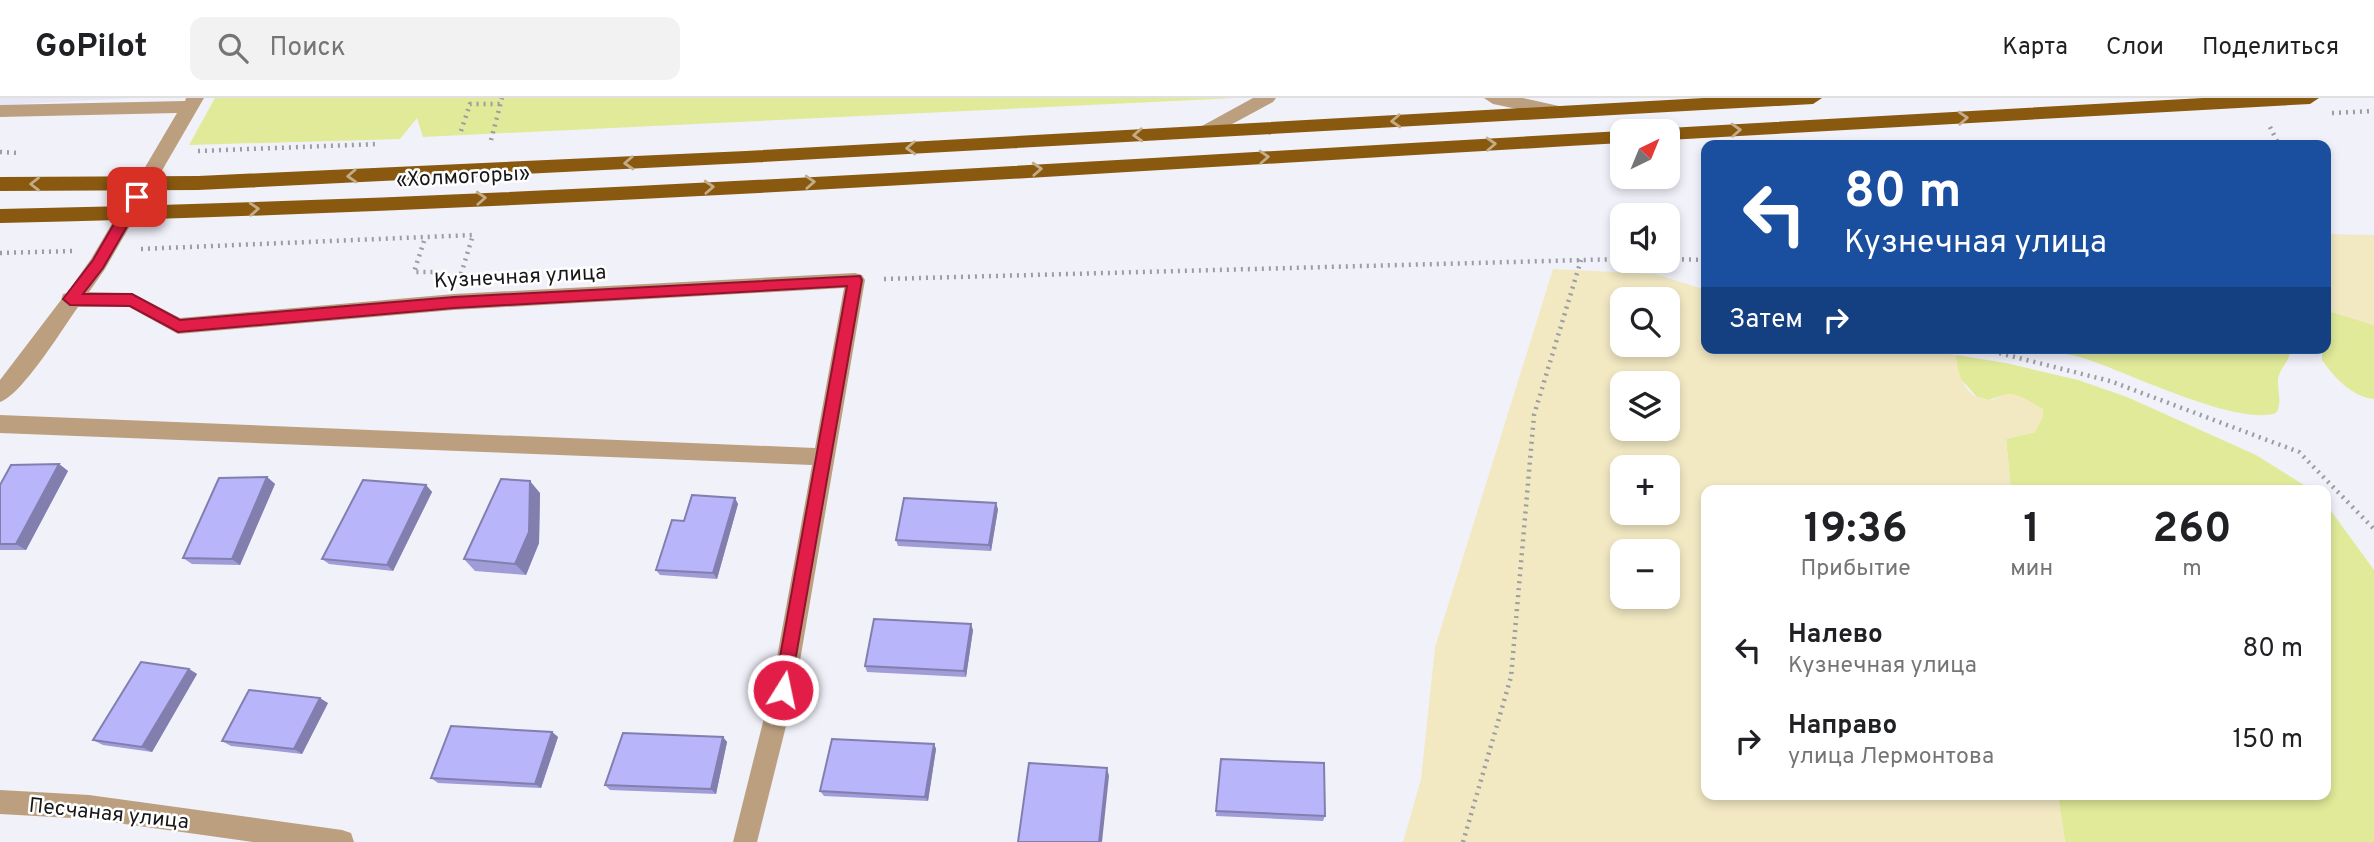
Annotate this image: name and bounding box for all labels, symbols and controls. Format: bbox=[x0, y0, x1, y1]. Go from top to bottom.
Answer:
search box bbox=[190, 17, 680, 80]
text: GoPilot bbox=[35, 27, 148, 69]
icon: search bbox=[214, 29, 252, 67]
text: Поиск bbox=[270, 32, 346, 65]
text: Карта bbox=[2002, 33, 2068, 63]
text: Слои bbox=[2106, 33, 2164, 63]
text: Поделиться bbox=[2202, 33, 2339, 63]
one-way arrow bbox=[1958, 110, 1969, 125]
one-way arrow bbox=[1390, 113, 1401, 128]
north arrow bbox=[1610, 119, 1680, 189]
map controls bbox=[1610, 119, 1680, 609]
one-way arrow bbox=[1731, 123, 1742, 138]
one-way arrow bbox=[1132, 127, 1143, 142]
one-way arrow bbox=[1486, 137, 1497, 152]
one-way arrow bbox=[905, 140, 916, 155]
one-way arrow bbox=[1259, 149, 1270, 164]
one-way arrow bbox=[623, 155, 634, 170]
street label: «Холмогоры» bbox=[396, 161, 531, 194]
one-way arrow bbox=[1032, 162, 1043, 177]
text: 80 m bbox=[1844, 163, 1961, 225]
pin bbox=[107, 167, 167, 227]
one-way arrow bbox=[347, 168, 358, 183]
icon: left bbox=[1729, 168, 1820, 259]
one-way arrow bbox=[804, 175, 815, 190]
one-way arrow bbox=[30, 176, 40, 192]
icon: arrive bbox=[118, 178, 156, 216]
one-way arrow bbox=[703, 180, 714, 195]
one-way arrow bbox=[476, 191, 487, 206]
one-way arrow bbox=[249, 201, 260, 216]
button: sound bbox=[1610, 203, 1680, 273]
text: Кузнечная улица bbox=[1844, 224, 2107, 264]
street label: Кузнечная улица bbox=[433, 260, 607, 295]
button: search bbox=[1610, 287, 1680, 357]
icon: right bbox=[1817, 301, 1855, 339]
text: Затем bbox=[1729, 304, 1803, 337]
button: layers bbox=[1610, 371, 1680, 441]
button: + bbox=[1610, 455, 1680, 525]
text: 19:36 bbox=[1804, 504, 1907, 557]
text: 1 bbox=[2023, 504, 2040, 557]
text: 260 bbox=[2152, 504, 2232, 557]
button: − bbox=[1610, 539, 1680, 609]
text: Прибытие bbox=[1800, 555, 1911, 584]
text: мин bbox=[2010, 555, 2053, 584]
text: m bbox=[2182, 555, 2202, 584]
text: Налево bbox=[1788, 619, 1883, 652]
icon: left bbox=[1729, 631, 1767, 669]
text: 80 m bbox=[2243, 633, 2303, 666]
text: Кузнечная улица bbox=[1788, 652, 1977, 681]
position arrow bbox=[746, 653, 820, 727]
text: Направо bbox=[1788, 710, 1897, 743]
icon: right bbox=[1729, 722, 1767, 760]
text: 150 m bbox=[2232, 724, 2303, 757]
text: улица Лермонтова bbox=[1788, 743, 1994, 772]
street label: Песчаная улица bbox=[27, 793, 190, 836]

